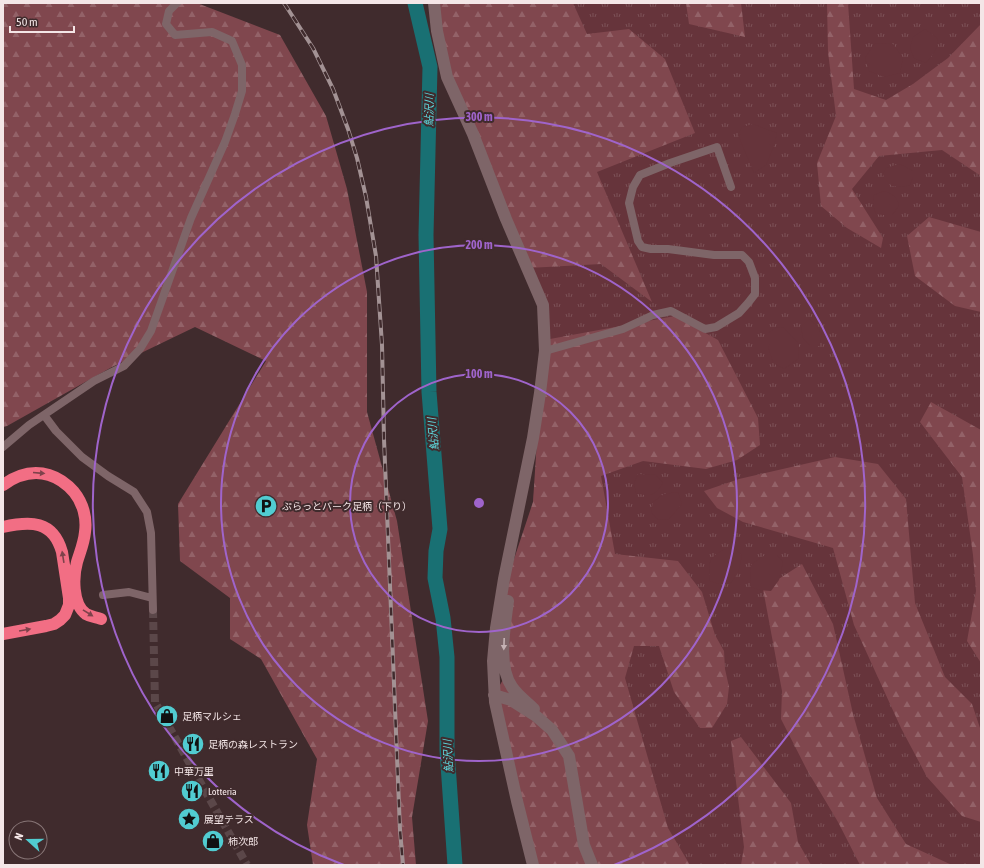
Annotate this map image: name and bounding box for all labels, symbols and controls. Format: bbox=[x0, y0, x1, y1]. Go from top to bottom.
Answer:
scale bar bbox=[10, 8, 74, 34]
text: 50 m bbox=[16, 15, 38, 29]
water label: 鮎沢川 bbox=[423, 92, 435, 127]
text: 300 m bbox=[465, 110, 493, 124]
text: 200 m bbox=[465, 238, 493, 252]
text: 100 m bbox=[465, 367, 493, 381]
water label: 鮎沢川 bbox=[425, 416, 440, 451]
one-way arrow bbox=[33, 470, 45, 477]
parking icon: ぷらっとパーク足柄（下り） bbox=[253, 493, 279, 519]
centre of rings bbox=[472, 496, 486, 510]
place label: ぷらっとパーク足柄（下り） bbox=[282, 501, 412, 512]
one-way arrow bbox=[59, 551, 65, 563]
one-way arrow bbox=[82, 610, 94, 617]
one-way arrow bbox=[19, 627, 31, 633]
one-way arrow bbox=[501, 638, 507, 651]
shop icon: 足柄マルシェ bbox=[154, 703, 180, 729]
place label: 足柄マルシェ bbox=[182, 711, 242, 722]
restaurant icon: 足柄の森レストラン bbox=[180, 731, 206, 757]
water label: 鮎沢川 bbox=[441, 738, 455, 773]
place label: 足柄の森レストラン bbox=[208, 739, 298, 750]
restaurant icon: 中華万里 bbox=[146, 758, 172, 784]
place label: 中華万里 bbox=[174, 766, 214, 777]
restaurant icon: Lotteria bbox=[179, 778, 205, 804]
place label: Lotteria bbox=[208, 786, 237, 797]
place icon: 展望テラス bbox=[176, 806, 202, 832]
place label: 展望テラス bbox=[204, 814, 254, 825]
north arrow bbox=[8, 820, 48, 860]
shop icon: 柿次郎 bbox=[200, 828, 226, 854]
text: N bbox=[12, 831, 25, 842]
place label: 柿次郎 bbox=[228, 836, 258, 847]

